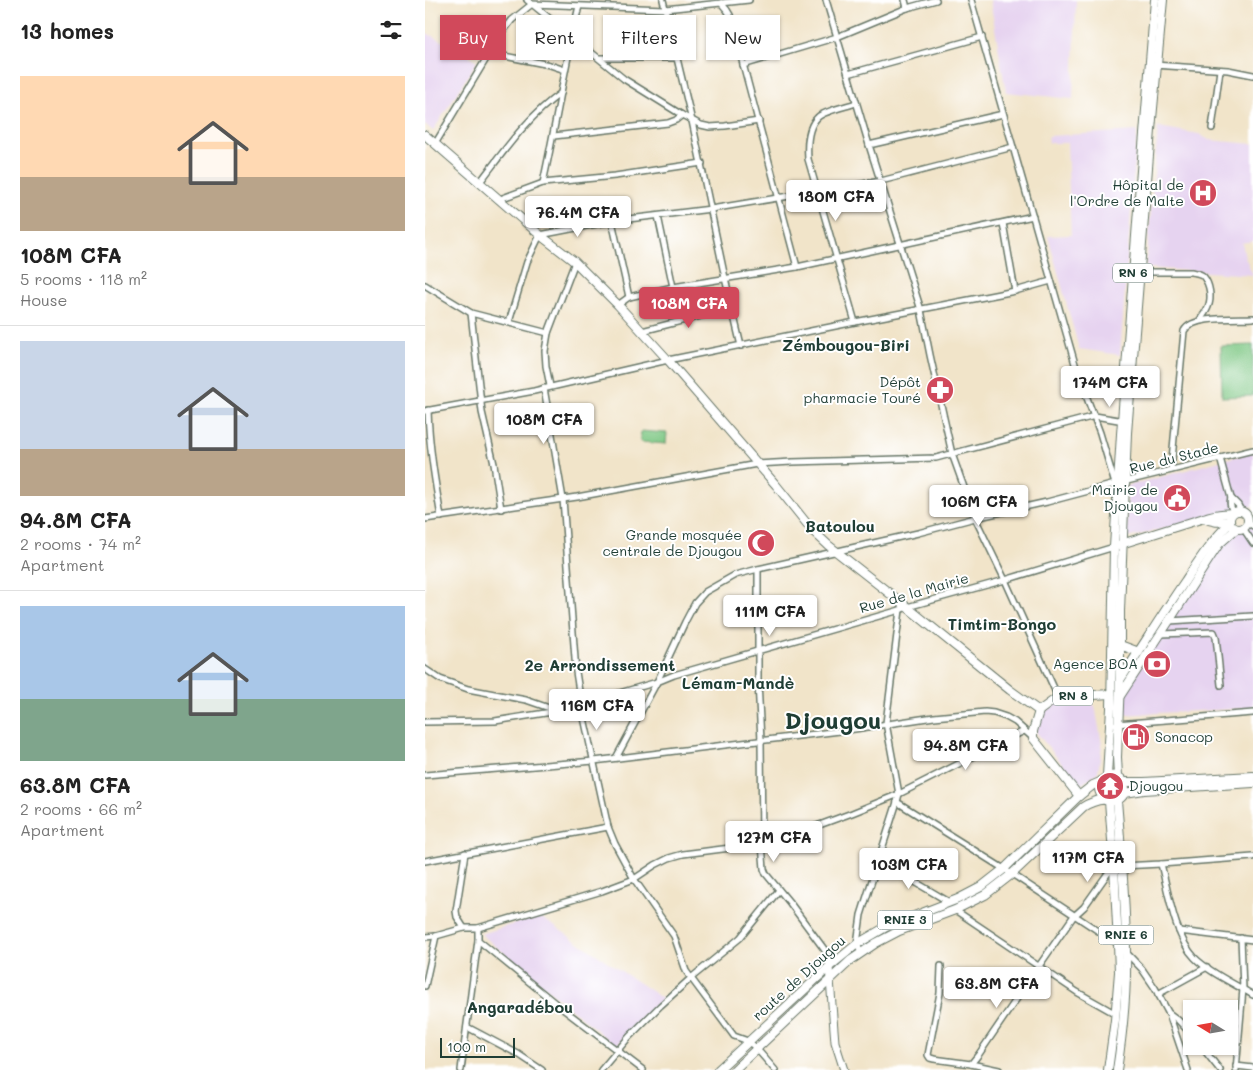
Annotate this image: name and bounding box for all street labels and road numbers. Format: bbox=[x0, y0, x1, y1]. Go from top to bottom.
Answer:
road number: RN 6 bbox=[1113, 264, 1153, 282]
street label: Rue du Stade bbox=[1127, 437, 1220, 478]
street label: Rue de la Mairie bbox=[857, 568, 971, 617]
road number: RN 8 bbox=[1053, 686, 1093, 706]
road number: RNIE 3 bbox=[877, 910, 933, 930]
road number: RNIE 6 bbox=[1099, 926, 1153, 944]
street label: route de Djougou bbox=[748, 931, 849, 1024]

